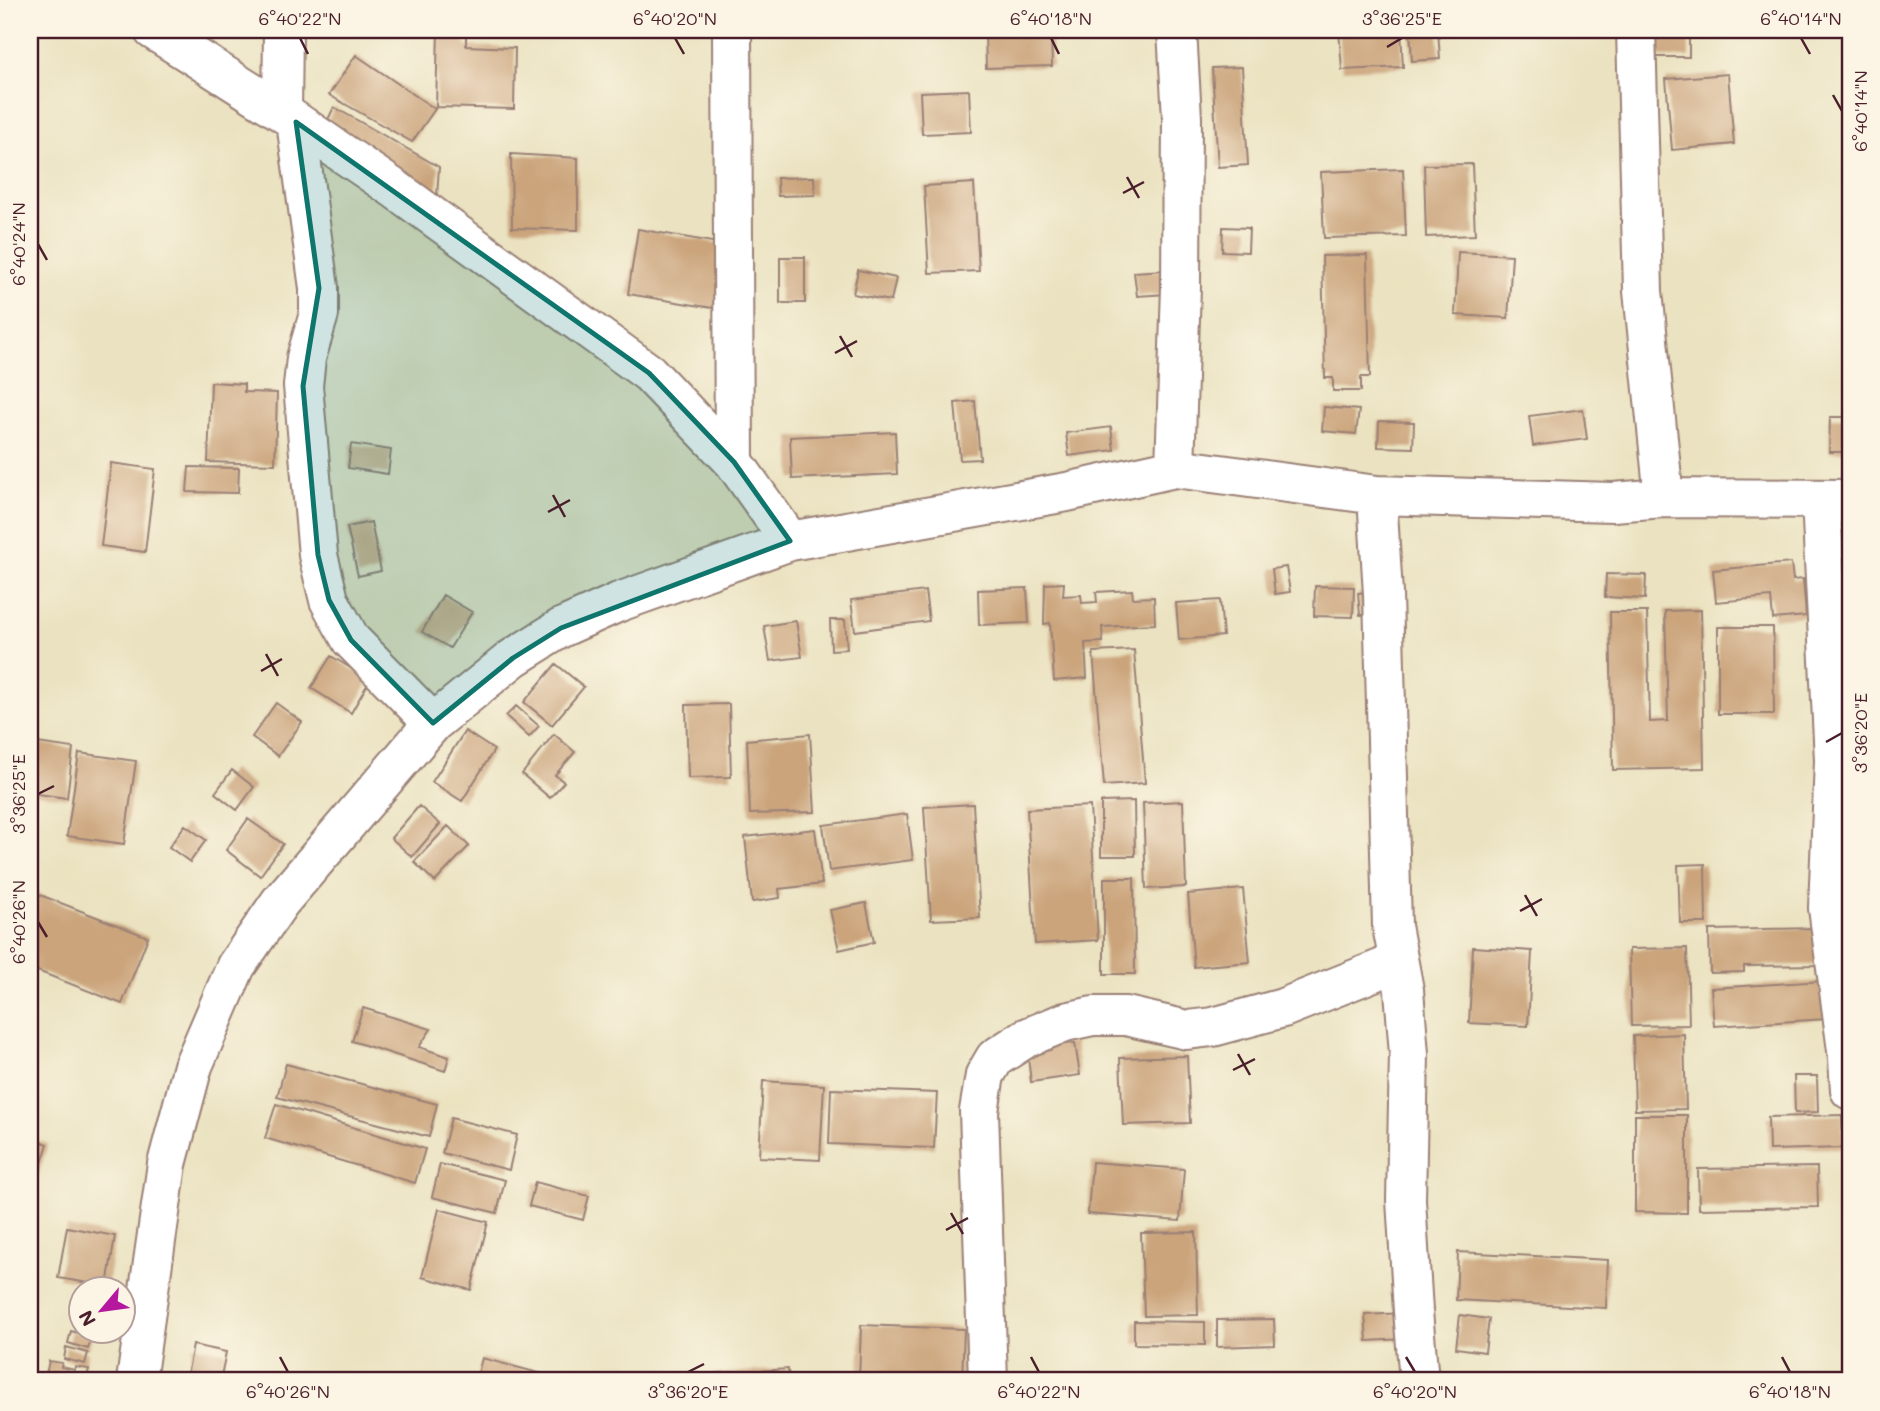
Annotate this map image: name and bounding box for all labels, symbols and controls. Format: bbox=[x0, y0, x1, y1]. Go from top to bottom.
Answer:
text: 6°40'22"N bbox=[258, 6, 342, 30]
text: 6°40'20"N bbox=[633, 6, 717, 30]
text: 6°40'18"N bbox=[1010, 6, 1092, 30]
text: 3°36'25"E bbox=[1362, 6, 1442, 30]
text: 6°40'14"N bbox=[1760, 6, 1842, 30]
text: 6°40'14"N bbox=[1848, 70, 1872, 152]
text: 6°40'24"N bbox=[6, 202, 30, 286]
text: 3°36'20"E bbox=[1848, 693, 1872, 773]
text: 3°36'25"E bbox=[6, 754, 30, 834]
text: 6°40'26"N bbox=[6, 880, 30, 964]
north arrow bbox=[66, 1274, 136, 1344]
text: N bbox=[72, 1306, 101, 1331]
text: 6°40'26"N bbox=[246, 1379, 330, 1403]
text: 3°36'20"E bbox=[648, 1379, 728, 1403]
text: 6°40'22"N bbox=[997, 1379, 1081, 1403]
text: 6°40'20"N bbox=[1373, 1379, 1457, 1403]
text: 6°40'18"N bbox=[1749, 1379, 1831, 1403]

